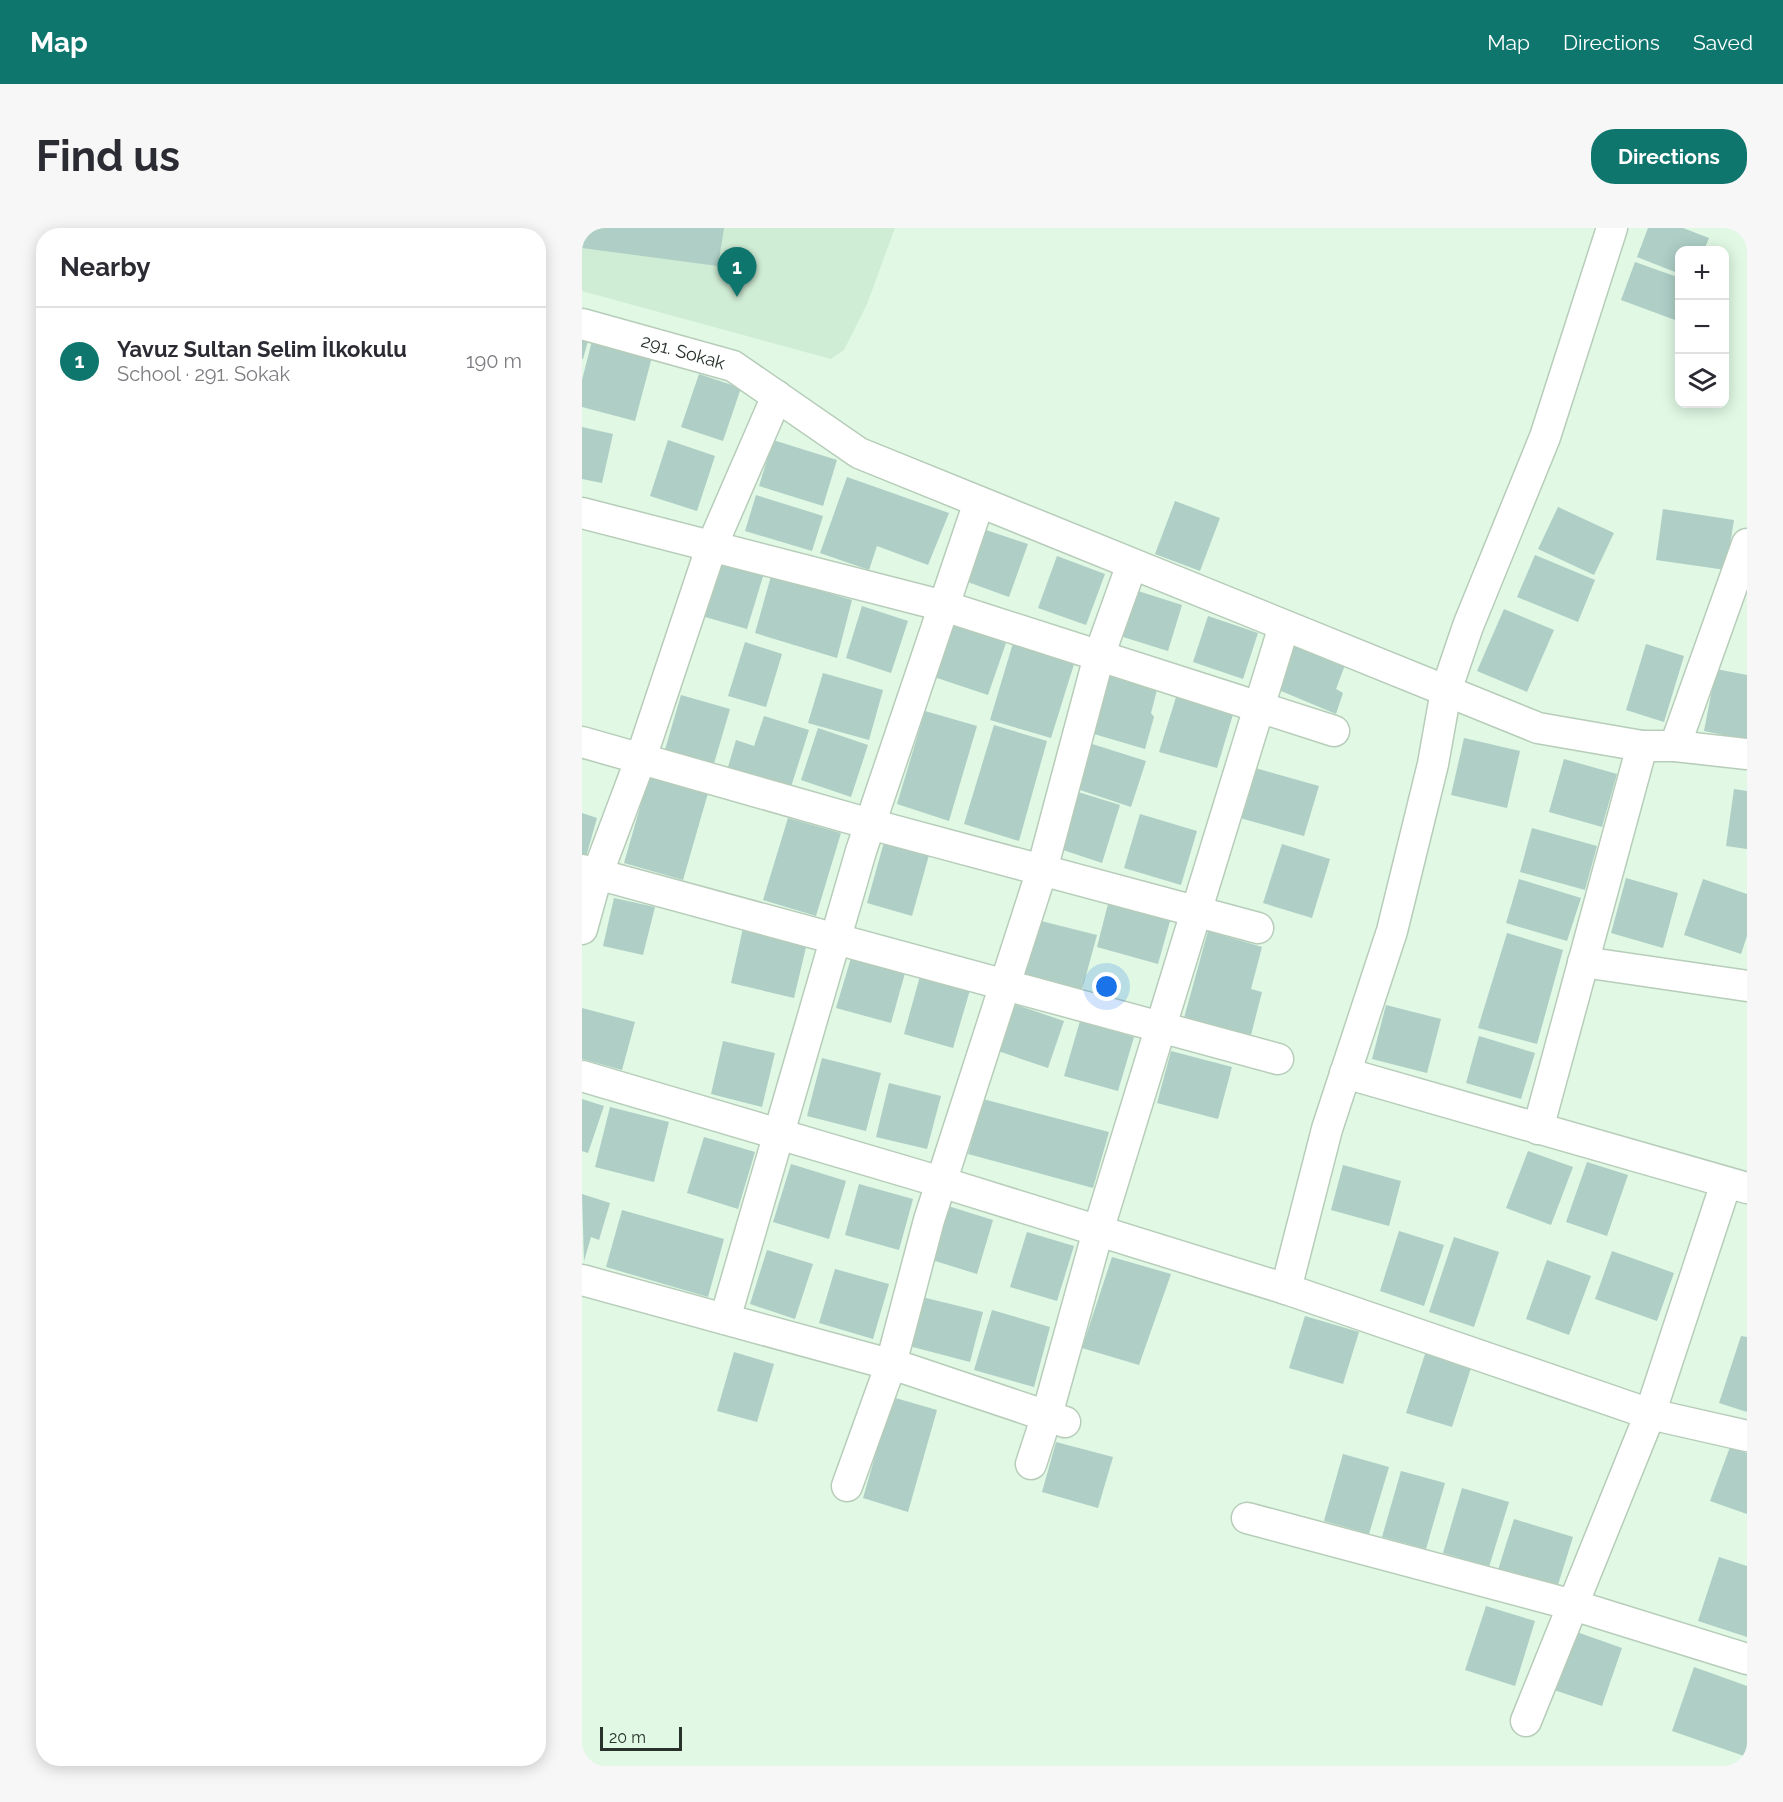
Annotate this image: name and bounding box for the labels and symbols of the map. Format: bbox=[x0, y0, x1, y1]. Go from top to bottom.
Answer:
pin: 1 bbox=[718, 248, 756, 297]
street label: 291. Sokak bbox=[639, 330, 728, 373]
your location bbox=[1092, 972, 1121, 1001]
scale bar bbox=[600, 1724, 682, 1752]

